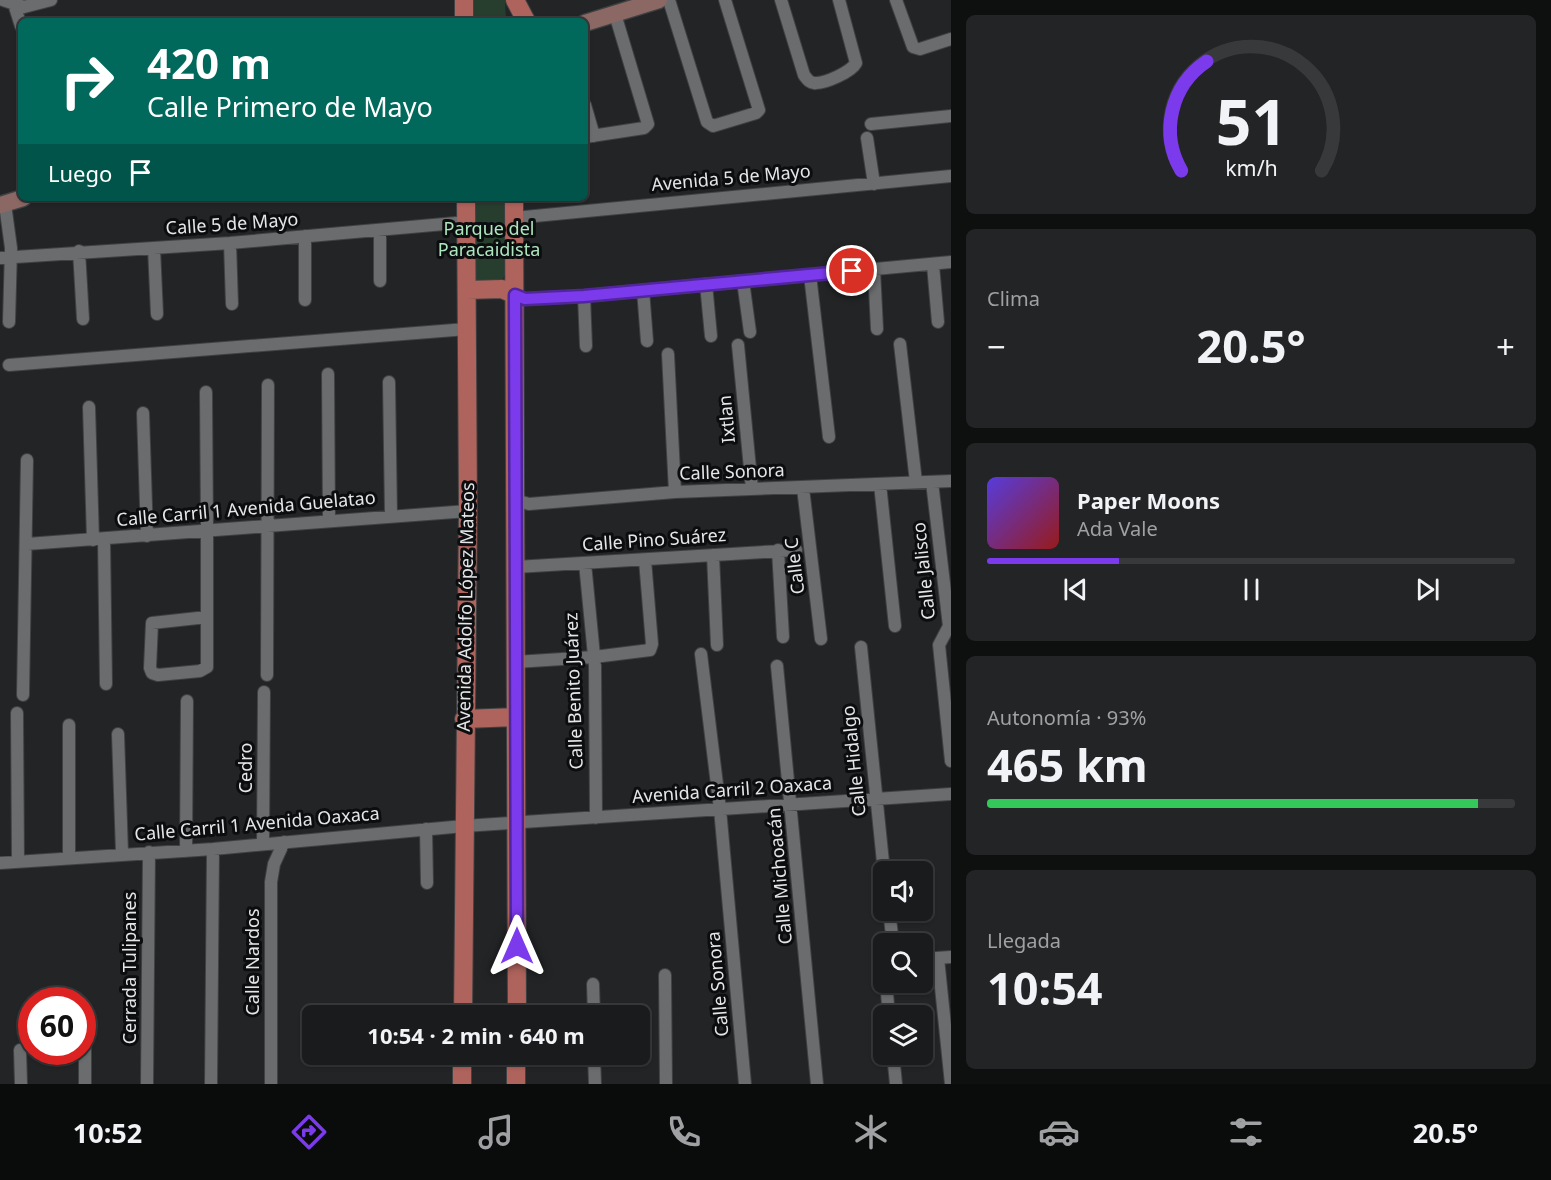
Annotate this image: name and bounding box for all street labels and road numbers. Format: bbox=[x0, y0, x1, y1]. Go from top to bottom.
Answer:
street label: Avenida 5 de Mayo bbox=[650, 158, 812, 196]
street label: Calle 5 de Mayo bbox=[165, 206, 299, 240]
street label: Ixtlan bbox=[712, 394, 740, 444]
street label: Calle Sonora bbox=[679, 457, 785, 485]
street label: Avenida Adolfo López Mateos bbox=[451, 482, 479, 732]
street label: Calle Carril 1 Avenida Guelatao bbox=[115, 485, 376, 531]
street label: Calle Jalisco bbox=[906, 521, 940, 621]
street label: Calle Pino Suárez bbox=[581, 522, 727, 556]
street label: Calle C bbox=[779, 536, 809, 596]
street label: Calle Benito Juárez bbox=[558, 612, 588, 770]
street label: Calle Hidalgo bbox=[835, 704, 871, 818]
street label: Cedro bbox=[233, 743, 257, 793]
street label: Avenida Carril 2 Oaxaca bbox=[631, 770, 833, 808]
street label: Calle Carril 1 Avenida Oaxaca bbox=[133, 800, 380, 846]
street label: Calle Michoacán bbox=[761, 807, 797, 945]
street label: Cerrada Tulipanes bbox=[117, 892, 141, 1044]
street label: Calle Nardos bbox=[240, 908, 264, 1016]
street label: Calle Sonora bbox=[700, 930, 734, 1038]

